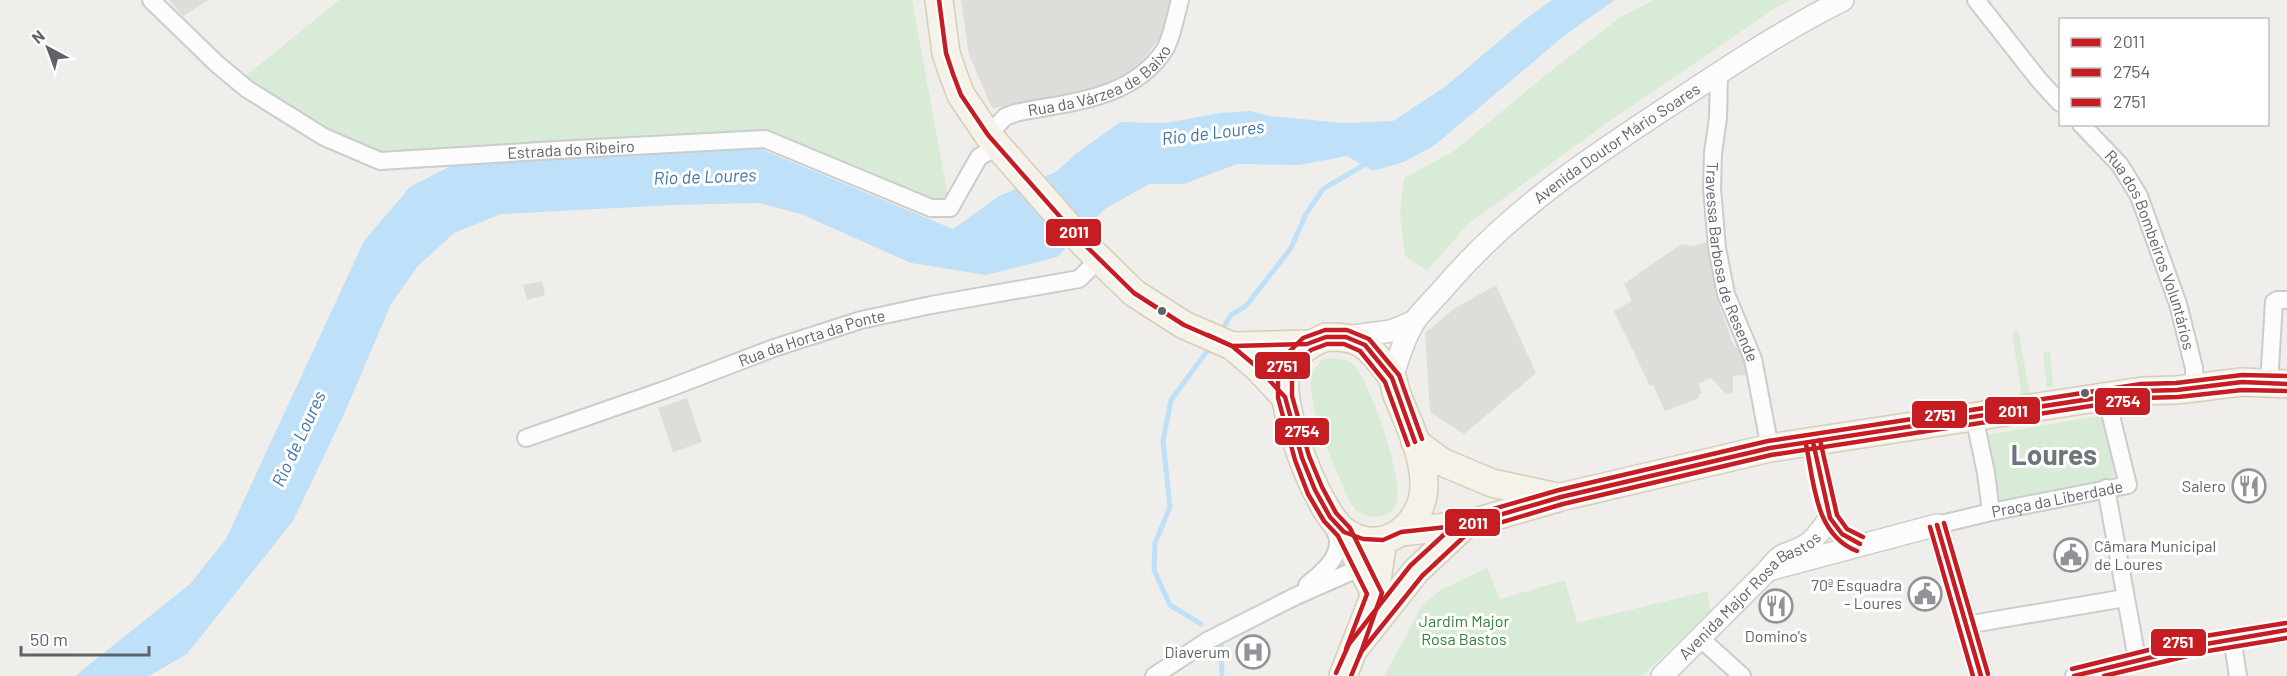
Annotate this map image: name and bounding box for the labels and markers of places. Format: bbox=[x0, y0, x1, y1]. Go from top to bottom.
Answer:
unlabelled marker bbox=[1156, 305, 1168, 317]
unlabelled marker bbox=[2079, 387, 2091, 399]
restaurant icon: Salero bbox=[2231, 468, 2267, 504]
place label: Salero bbox=[2182, 476, 2226, 495]
place label: Câmara Municipal de Loures bbox=[2094, 536, 2216, 573]
public building icon: Câmara Municipal de Loures bbox=[2053, 537, 2089, 573]
place label: 70ª Esquadra - Loures bbox=[1811, 575, 1902, 612]
public building icon: 70ª Esquadra - Loures bbox=[1907, 576, 1943, 612]
restaurant icon: Domino's bbox=[1758, 588, 1794, 624]
place label: Domino's bbox=[1745, 626, 1807, 645]
hospital icon: Diaverum bbox=[1235, 634, 1271, 670]
place label: Diaverum bbox=[1164, 642, 1230, 661]

